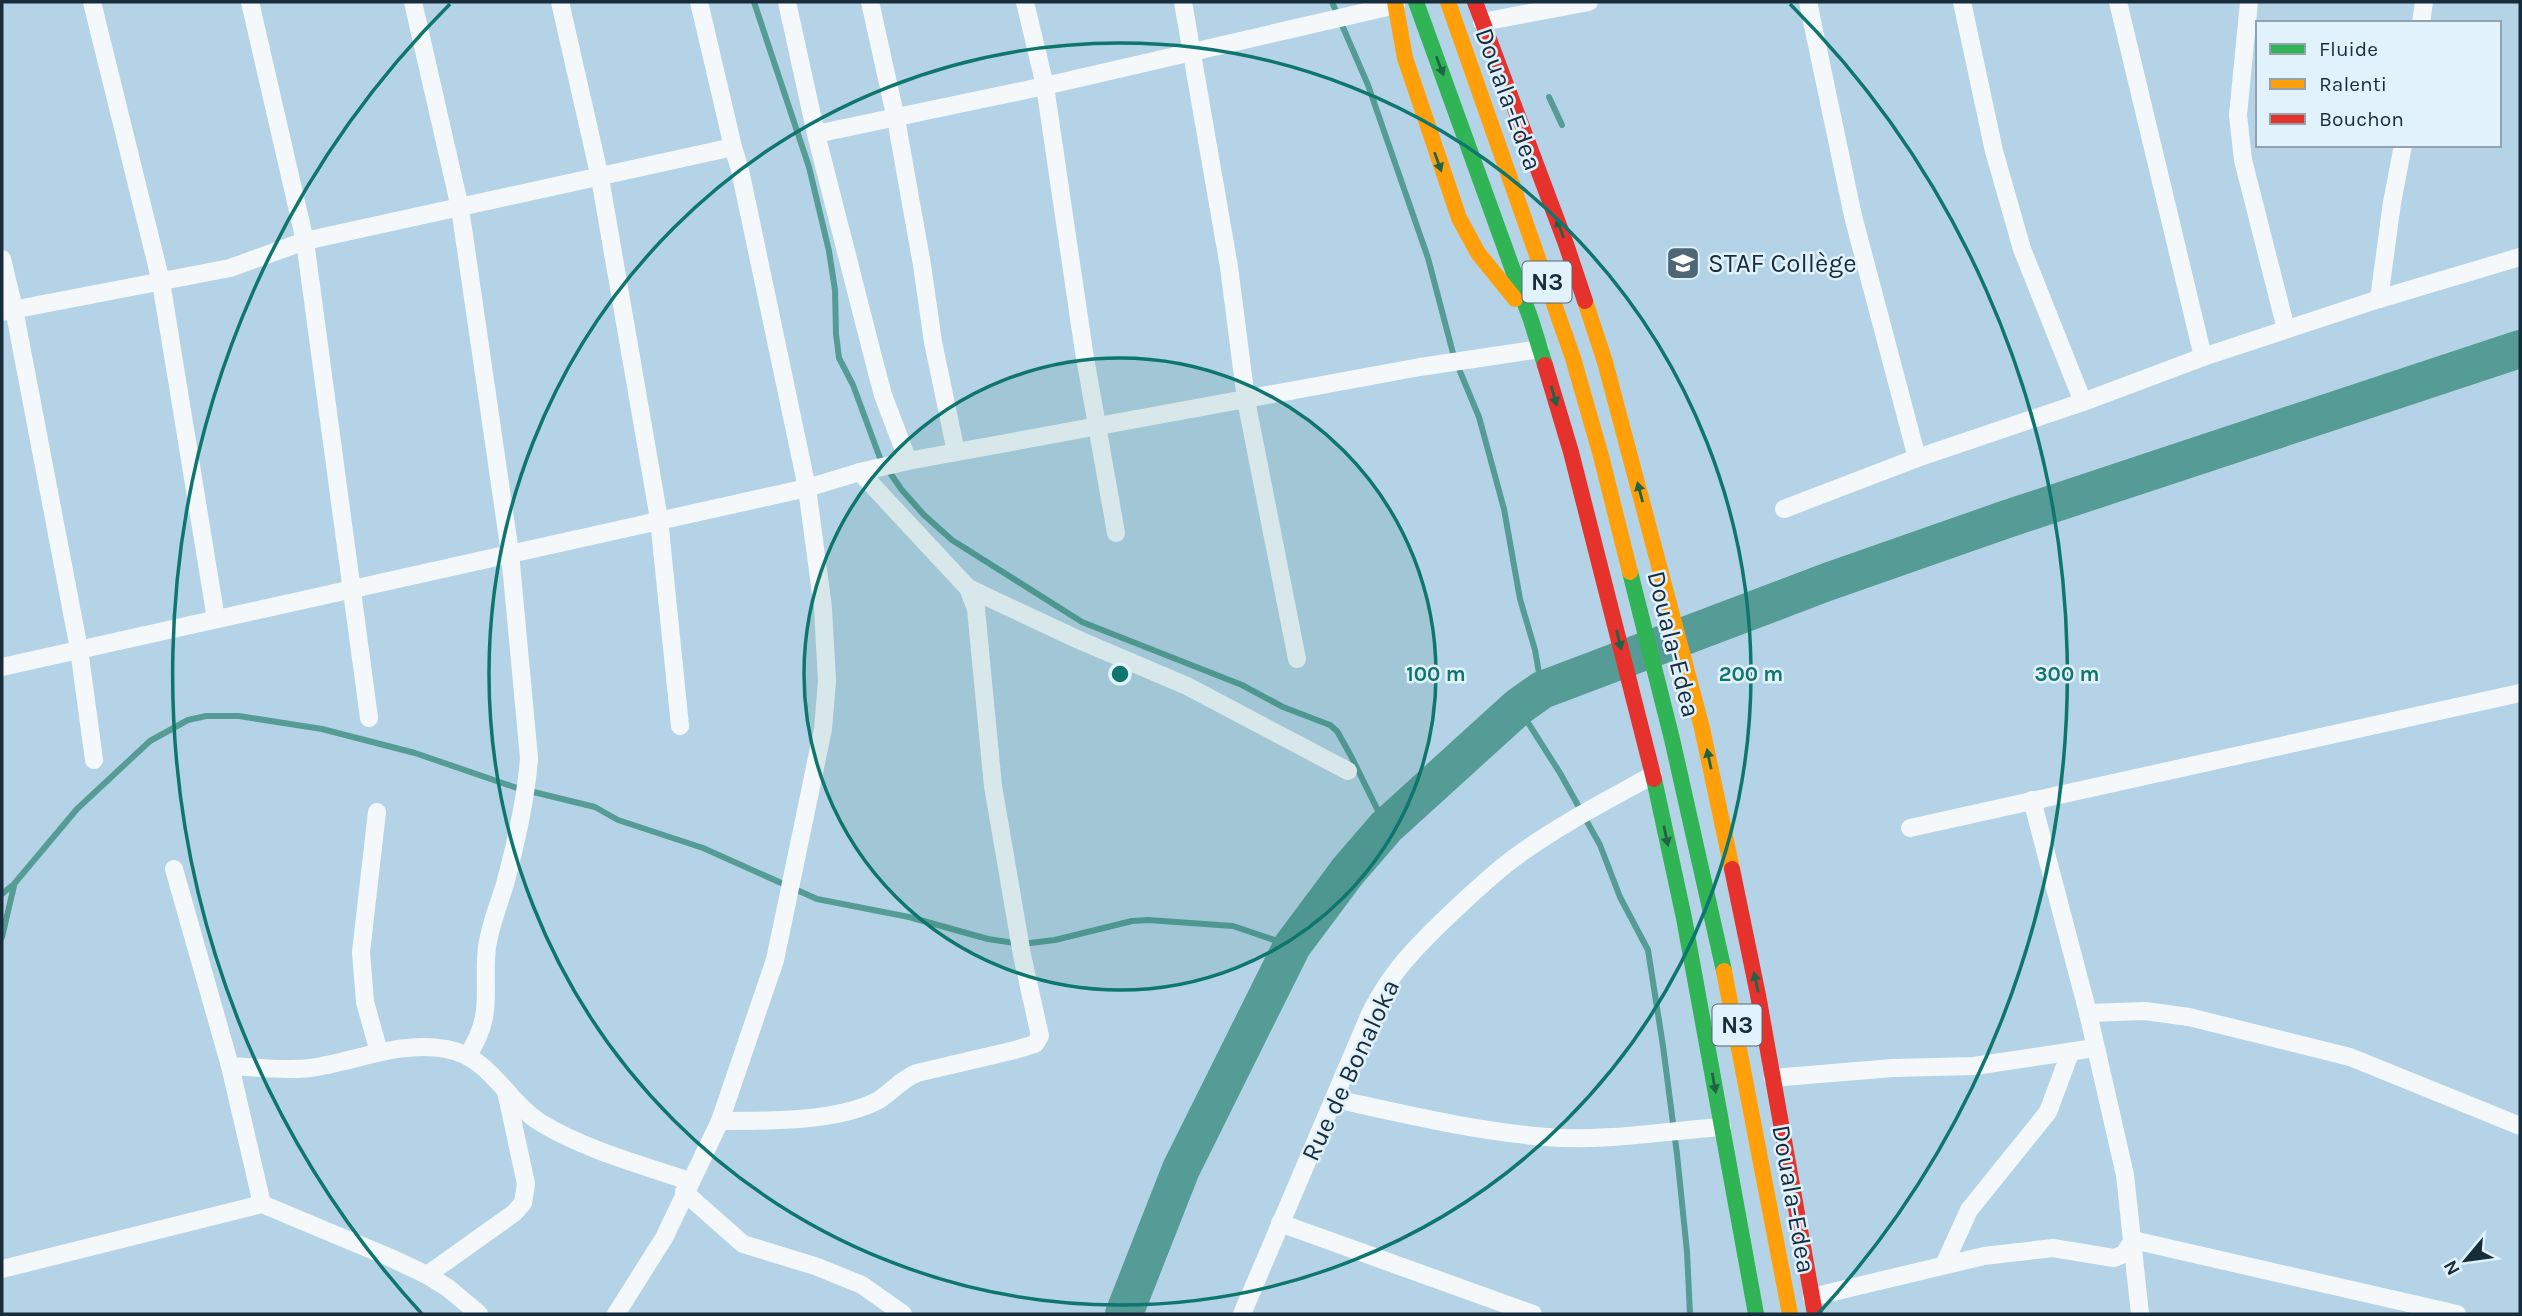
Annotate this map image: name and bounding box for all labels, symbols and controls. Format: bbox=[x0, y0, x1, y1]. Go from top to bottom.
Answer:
legend bbox=[2256, 21, 2501, 147]
street label: Douala-Edea bbox=[1468, 24, 1549, 175]
text: Fluide bbox=[2319, 37, 2378, 61]
one-way arrow bbox=[1435, 55, 1446, 76]
text: Ralenti bbox=[2319, 72, 2387, 96]
text: Bouchon bbox=[2319, 107, 2404, 131]
one-way arrow bbox=[1433, 152, 1444, 173]
one-way arrow bbox=[1554, 217, 1565, 238]
school or university icon: STAF Collège bbox=[1664, 244, 1702, 282]
place label: STAF Collège bbox=[1708, 248, 1857, 279]
road number: N3 bbox=[1522, 262, 1572, 302]
one-way arrow bbox=[1550, 386, 1560, 407]
one-way arrow bbox=[1635, 481, 1645, 502]
street label: Douala-Edea bbox=[1640, 568, 1707, 721]
one-way arrow bbox=[1614, 629, 1625, 651]
centre of rings bbox=[1108, 662, 1132, 686]
text: 100 m bbox=[1406, 662, 1466, 686]
text: 200 m bbox=[1719, 662, 1783, 686]
text: 300 m bbox=[2035, 662, 2099, 686]
one-way arrow bbox=[1703, 748, 1714, 770]
one-way arrow bbox=[1661, 825, 1672, 847]
one-way arrow bbox=[1750, 971, 1761, 993]
street label: Rue de Bonaloka bbox=[1295, 974, 1406, 1166]
road number: N3 bbox=[1712, 1004, 1762, 1045]
one-way arrow bbox=[1709, 1072, 1720, 1094]
street label: Douala-Edea bbox=[1765, 1123, 1822, 1276]
north arrow bbox=[2431, 1225, 2501, 1295]
text: N bbox=[2439, 1256, 2465, 1279]

